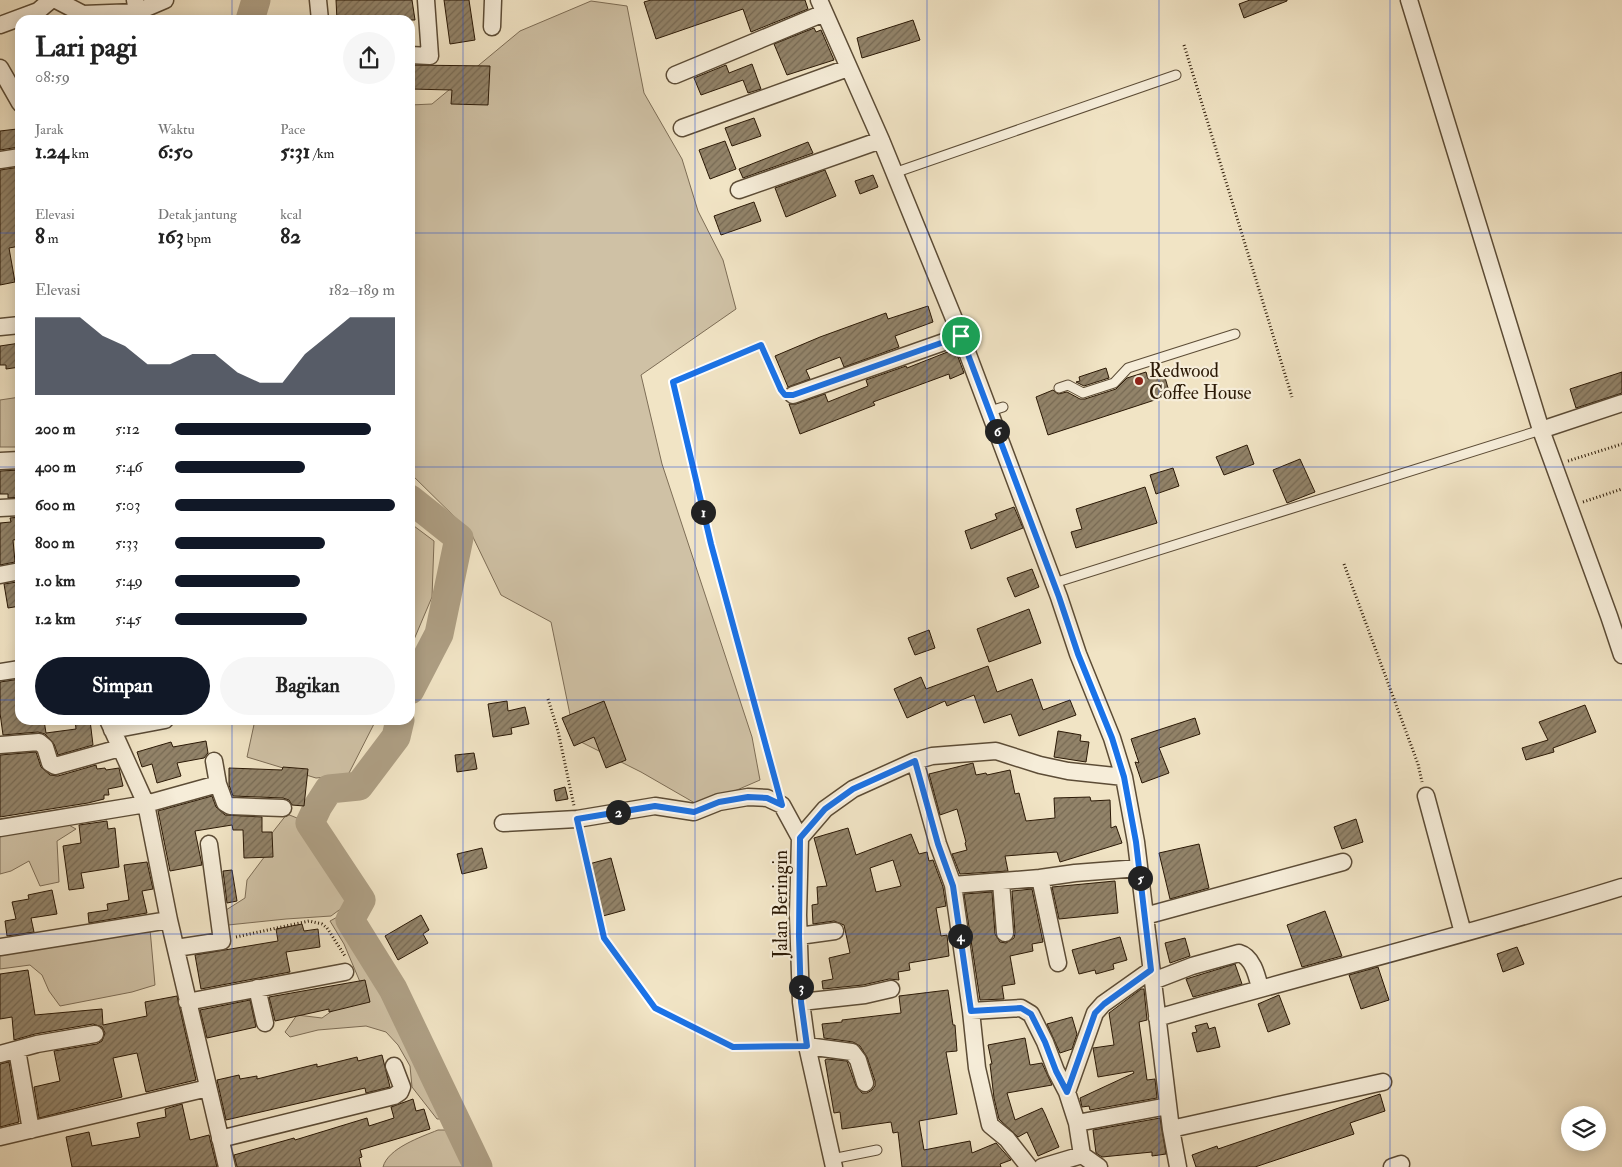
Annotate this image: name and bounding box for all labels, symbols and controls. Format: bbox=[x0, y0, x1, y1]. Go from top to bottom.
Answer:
text: Lari pagi bbox=[35, 30, 137, 65]
button: share bbox=[343, 32, 395, 84]
text: 08:59 bbox=[35, 67, 70, 87]
text: Jarak bbox=[35, 121, 64, 138]
text: Waktu bbox=[158, 121, 195, 138]
text: Pace bbox=[280, 121, 305, 138]
text: 1.24 bbox=[35, 138, 69, 165]
text: 6:50 bbox=[158, 138, 193, 165]
text: 5:31 bbox=[280, 138, 310, 165]
text: km bbox=[69, 145, 89, 162]
text: /km bbox=[310, 145, 334, 162]
text: Elevasi bbox=[35, 206, 75, 223]
text: Detak jantung bbox=[158, 206, 237, 223]
text: kcal bbox=[280, 206, 302, 223]
text: 8 bbox=[35, 223, 45, 250]
text: 163 bbox=[158, 223, 184, 250]
text: 82 bbox=[280, 223, 301, 250]
text: m bbox=[45, 230, 59, 247]
text: bpm bbox=[184, 230, 211, 247]
text: Elevasi bbox=[35, 280, 80, 300]
text: 182–189 m bbox=[328, 280, 395, 300]
pin bbox=[940, 315, 982, 357]
icon: arrive bbox=[947, 322, 975, 350]
place label: Redwood Coffee House bbox=[1149, 359, 1252, 405]
marker: Redwood Coffee House bbox=[1133, 375, 1145, 387]
pin: 6 bbox=[984, 418, 1010, 444]
text: 200 m bbox=[35, 419, 75, 439]
text: 5:12 bbox=[115, 419, 140, 439]
text: 6 bbox=[994, 423, 1001, 440]
text: 400 m bbox=[35, 457, 76, 477]
text: 5:46 bbox=[115, 457, 143, 477]
text: 600 m bbox=[35, 495, 75, 515]
text: 5:03 bbox=[115, 495, 140, 515]
pin: 1 bbox=[690, 500, 716, 524]
text: 1 bbox=[701, 504, 706, 521]
text: 800 m bbox=[35, 533, 75, 553]
text: 5:33 bbox=[115, 533, 138, 553]
text: 1.0 km bbox=[35, 571, 75, 591]
text: 5:49 bbox=[115, 571, 143, 591]
text: 1.2 km bbox=[35, 609, 75, 629]
text: 5:45 bbox=[115, 609, 142, 629]
button: Simpan bbox=[35, 657, 210, 715]
button: Bagikan bbox=[220, 657, 395, 715]
pin: 2 bbox=[606, 800, 630, 824]
text: 2 bbox=[615, 804, 622, 821]
street label: Jalan Beringin bbox=[769, 850, 793, 959]
pin: 5 bbox=[1128, 866, 1152, 890]
text: 5 bbox=[1137, 870, 1144, 887]
pin: 4 bbox=[948, 924, 972, 948]
text: 4 bbox=[957, 928, 964, 945]
pin: 3 bbox=[788, 974, 814, 1000]
text: 3 bbox=[799, 979, 804, 996]
map controls bbox=[1561, 1106, 1606, 1151]
button: layers bbox=[1561, 1106, 1606, 1151]

